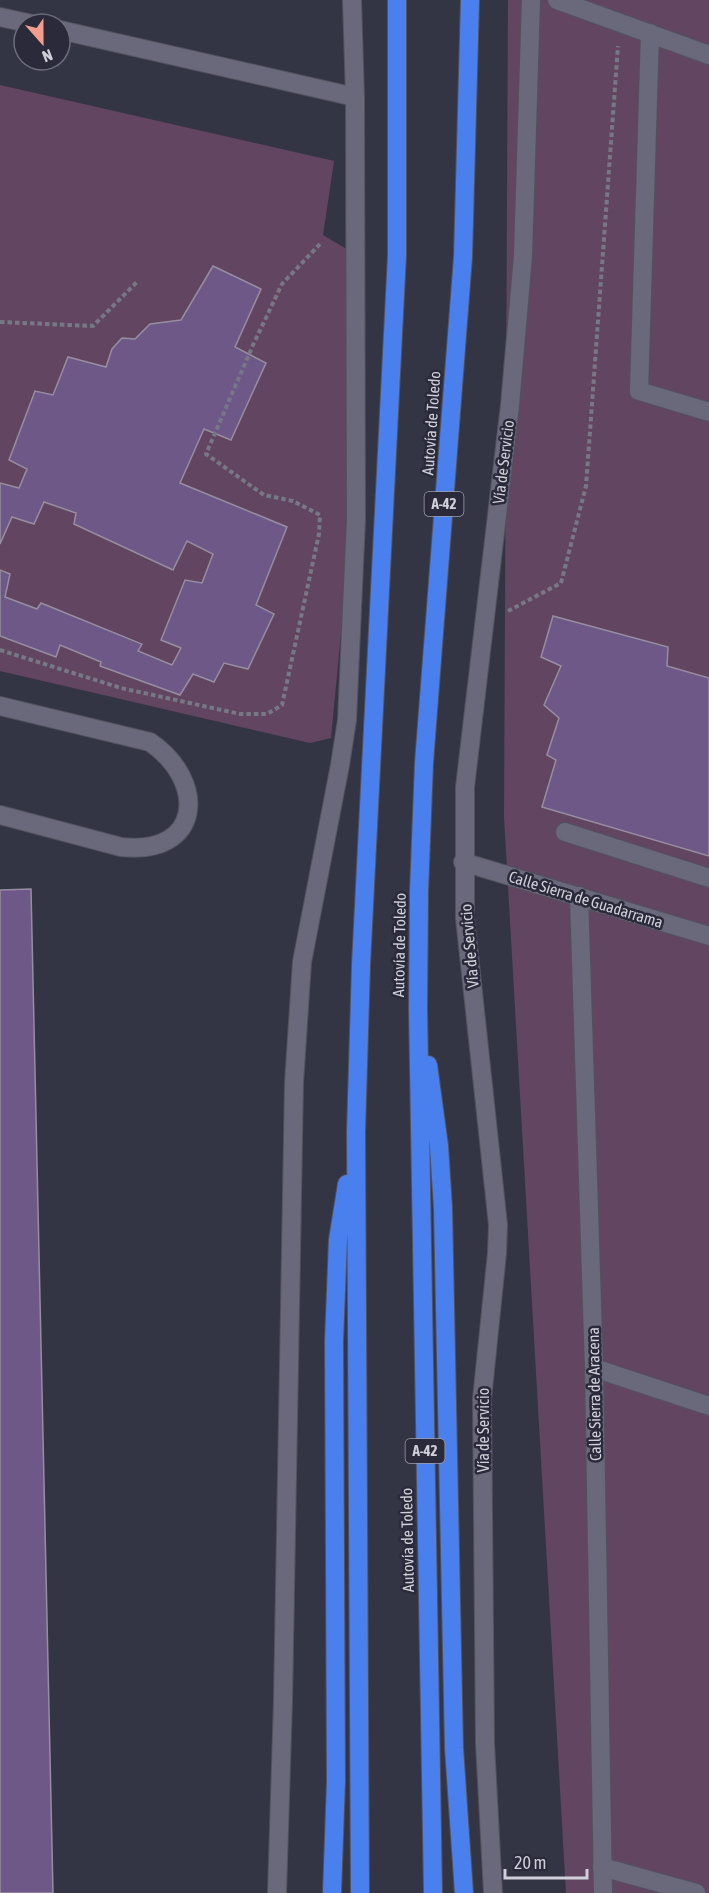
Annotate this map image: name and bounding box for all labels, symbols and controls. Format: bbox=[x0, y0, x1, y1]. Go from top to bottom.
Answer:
north arrow bbox=[12, 12, 72, 72]
text: N bbox=[40, 46, 55, 66]
street label: Autovía de Toledo bbox=[418, 370, 444, 476]
street label: Vía de Servicio bbox=[489, 419, 517, 505]
road number: A-42 bbox=[424, 492, 464, 516]
street label: Calle Sierra de Guadarrama bbox=[507, 867, 665, 931]
street label: Autovía de Toledo bbox=[389, 893, 409, 997]
street label: Vía de Servicio bbox=[456, 903, 482, 989]
street label: Calle Sierra de Aracena bbox=[584, 1327, 604, 1461]
street label: Vía de Servicio bbox=[474, 1388, 492, 1472]
road number: A-42 bbox=[406, 1439, 444, 1463]
street label: Autovía de Toledo bbox=[397, 1488, 417, 1592]
scale bar bbox=[505, 1842, 588, 1880]
text: 20 m bbox=[514, 1852, 546, 1873]

